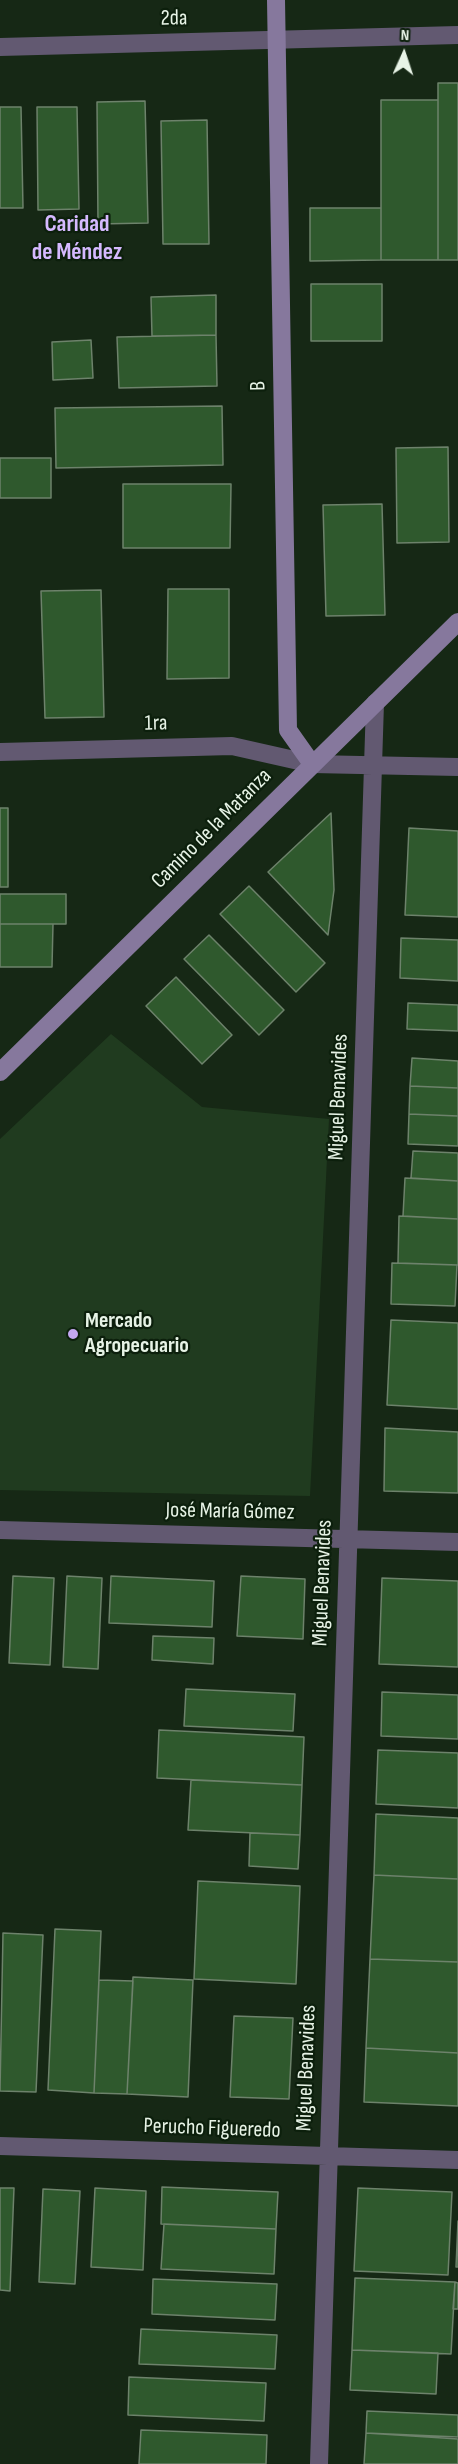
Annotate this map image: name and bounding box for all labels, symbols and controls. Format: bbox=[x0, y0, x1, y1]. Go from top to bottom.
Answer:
street label: 2da bbox=[160, 6, 188, 32]
north arrow bbox=[374, 24, 434, 84]
text: N bbox=[400, 26, 410, 45]
district label: Caridad de Méndez bbox=[32, 211, 122, 267]
street label: B bbox=[246, 381, 272, 391]
street label: 1ra bbox=[144, 711, 168, 737]
street label: Camino de la Matanza bbox=[146, 763, 278, 895]
street label: Miguel Benavides bbox=[324, 1033, 354, 1161]
place label: Mercado Agropecuario bbox=[85, 1308, 189, 1360]
marker: Mercado Agropecuario bbox=[66, 1327, 80, 1341]
street label: José María Gómez bbox=[165, 1498, 295, 1526]
street label: Miguel Benavides bbox=[308, 1519, 338, 1647]
street label: Miguel Benavides bbox=[292, 2004, 322, 2132]
street label: Perucho Figueredo bbox=[143, 2113, 281, 2145]

